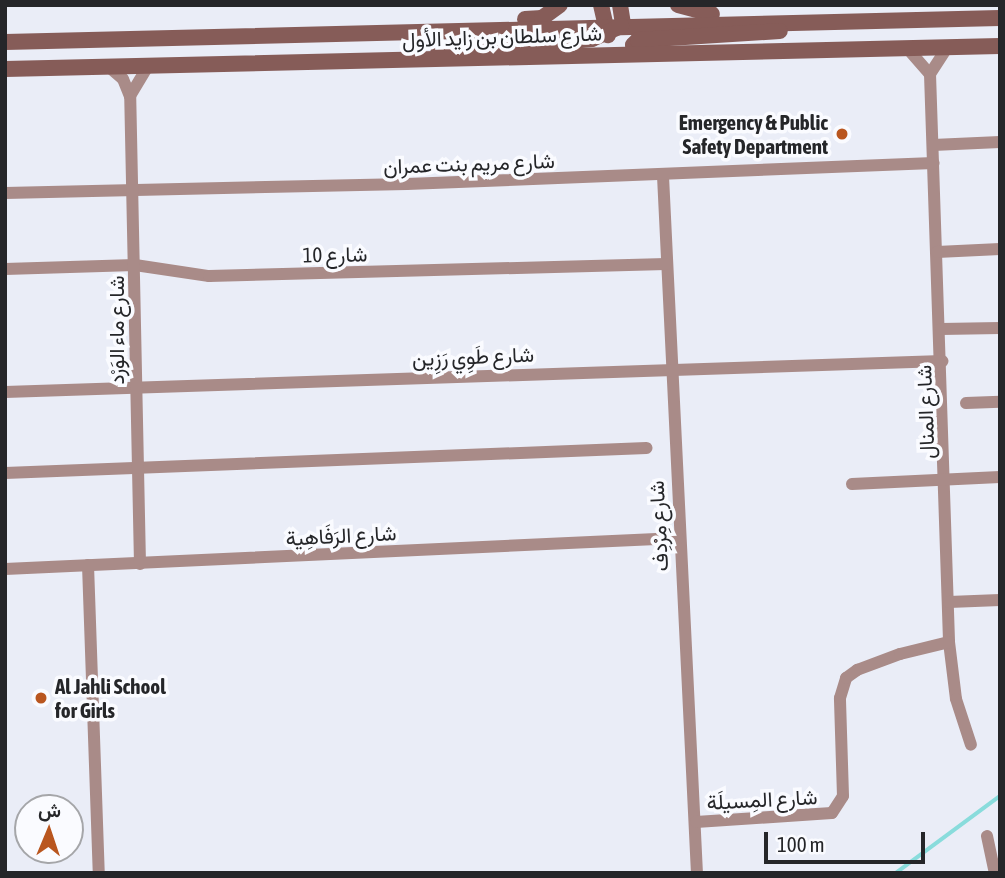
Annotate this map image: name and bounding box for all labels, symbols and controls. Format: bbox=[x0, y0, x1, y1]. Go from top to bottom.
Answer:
street label: شارع سلطان بن زايد الأول bbox=[402, 20, 602, 52]
place label: Emergency & Public Safety Department bbox=[679, 109, 828, 159]
marker: Emergency & Public Safety Department bbox=[834, 126, 850, 142]
street label: شارع مريم بنت عمران bbox=[383, 147, 555, 179]
street label: شارع 10 bbox=[302, 241, 368, 267]
street label: شارع ماء الوَرْد bbox=[103, 275, 129, 385]
street label: شارع طَوِي رَزِين bbox=[411, 341, 535, 371]
street label: شارع المنال bbox=[911, 365, 939, 459]
street label: شارع مِرْدِف bbox=[643, 480, 673, 572]
street label: شارع الرَفَاهِية bbox=[285, 520, 397, 550]
place label: Al Jahli School for Girls bbox=[55, 673, 166, 723]
marker: Al Jahli School for Girls bbox=[33, 690, 49, 706]
street label: شارع المِسيلَة bbox=[706, 784, 818, 814]
north arrow bbox=[14, 794, 84, 864]
text: ش bbox=[38, 799, 61, 821]
scale bar bbox=[767, 818, 928, 862]
text: 100 m bbox=[777, 832, 825, 856]

